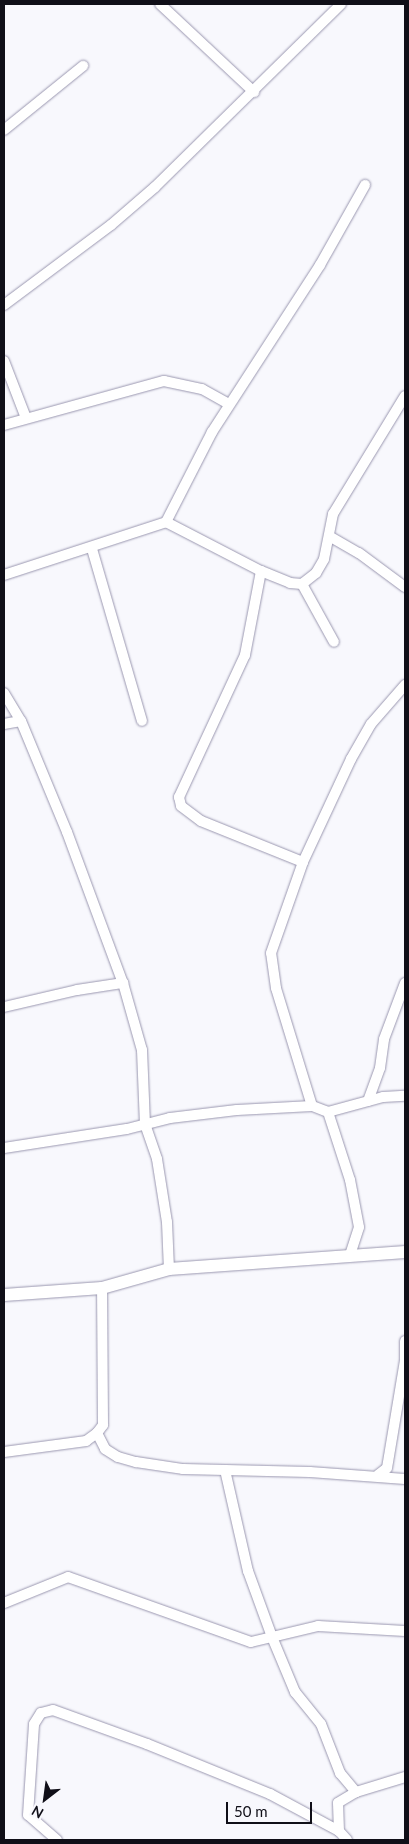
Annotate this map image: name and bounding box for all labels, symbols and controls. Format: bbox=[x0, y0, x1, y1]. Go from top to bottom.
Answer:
north arrow bbox=[20, 1774, 70, 1824]
scale bar bbox=[229, 1792, 315, 1824]
text: N bbox=[28, 1802, 46, 1822]
text: 50 m bbox=[234, 1802, 268, 1820]

